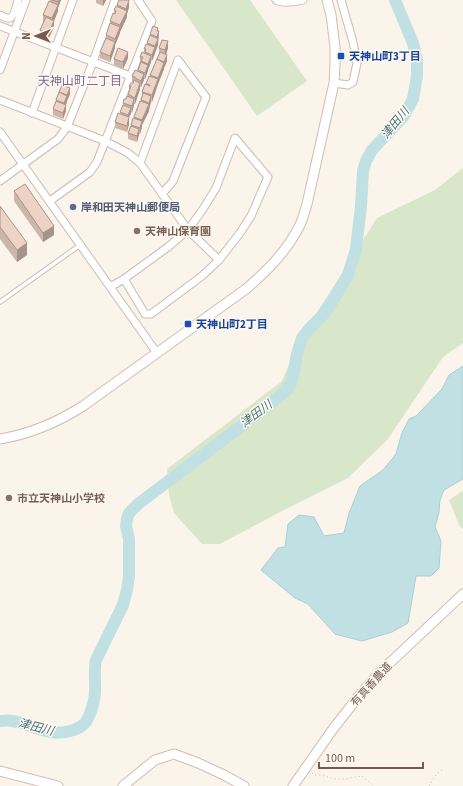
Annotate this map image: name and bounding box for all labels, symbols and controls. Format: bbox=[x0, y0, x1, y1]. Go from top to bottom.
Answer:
north arrow bbox=[16, 16, 56, 56]
text: N bbox=[19, 32, 34, 40]
place label: 天神山町3丁目 bbox=[349, 49, 421, 64]
marker: 天神山町3丁目 bbox=[336, 51, 346, 61]
district label: 天神山町二丁目 bbox=[38, 73, 122, 90]
water label: 津田川 bbox=[377, 102, 415, 143]
place label: 岸和田天神山郵便局 bbox=[81, 200, 180, 215]
marker: 岸和田天神山郵便局 bbox=[68, 202, 78, 212]
place label: 天神山保育園 bbox=[145, 224, 211, 239]
marker: 天神山保育園 bbox=[132, 226, 142, 236]
place label: 天神山町2丁目 bbox=[196, 317, 268, 332]
marker: 天神山町2丁目 bbox=[183, 319, 193, 329]
water label: 津田川 bbox=[237, 396, 277, 432]
place label: 市立天神山小学校 bbox=[17, 491, 105, 506]
marker: 市立天神山小学校 bbox=[4, 493, 14, 503]
street label: 有真香農道 bbox=[347, 659, 395, 710]
water label: 津田川 bbox=[16, 715, 57, 741]
scale bar bbox=[319, 744, 423, 770]
text: 100 m bbox=[325, 750, 355, 767]

